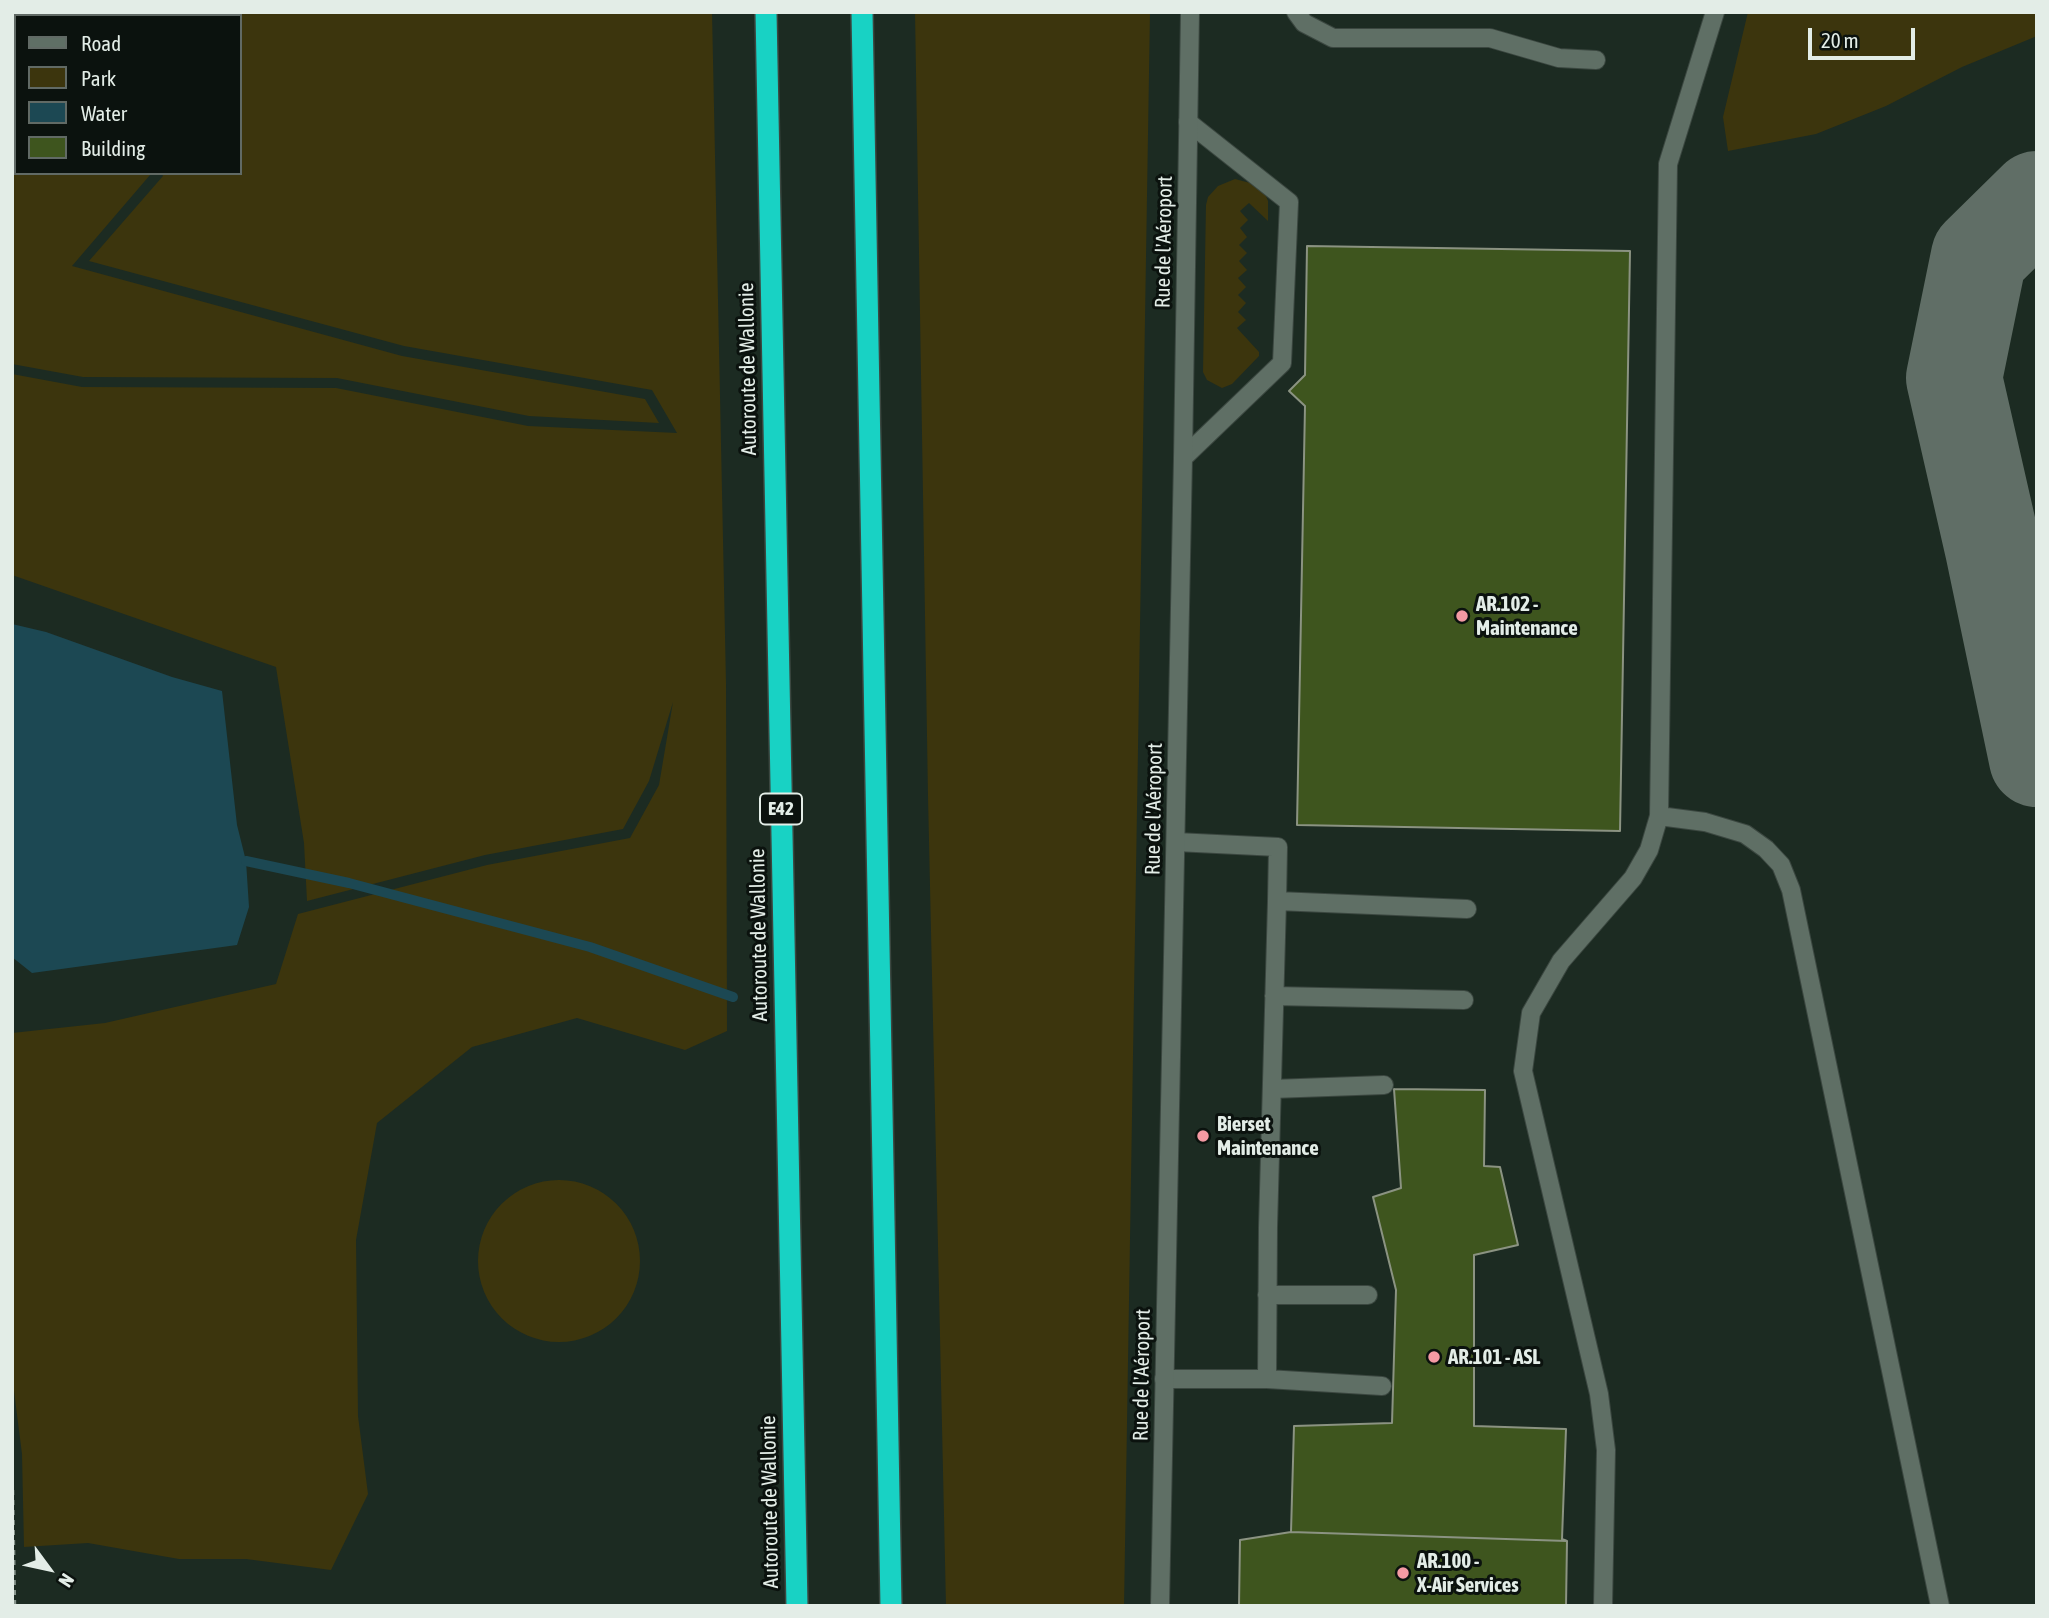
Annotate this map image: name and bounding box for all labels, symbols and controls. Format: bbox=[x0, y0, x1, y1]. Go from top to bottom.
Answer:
legend bbox=[14, 14, 242, 175]
scale bar bbox=[1811, 14, 1918, 58]
text: 20 m bbox=[1821, 28, 1859, 52]
text: Road bbox=[81, 31, 121, 55]
text: Park bbox=[81, 66, 116, 90]
text: Water bbox=[81, 101, 127, 125]
text: Building bbox=[81, 136, 145, 160]
street label: Rue de l'Aéroport bbox=[1150, 176, 1178, 308]
street label: Autoroute de Wallonie bbox=[734, 282, 762, 456]
place label: AR.102 - Maintenance bbox=[1476, 591, 1578, 641]
marker: AR.102 - Maintenance bbox=[1454, 608, 1470, 624]
street label: Rue de l'Aéroport bbox=[1140, 743, 1168, 875]
road number: E42 bbox=[760, 794, 802, 824]
street label: Autoroute de Wallonie bbox=[745, 848, 773, 1022]
place label: Bierset Maintenance bbox=[1217, 1111, 1319, 1161]
marker: Bierset Maintenance bbox=[1195, 1128, 1211, 1144]
street label: Rue de l'Aéroport bbox=[1128, 1309, 1156, 1441]
place label: AR.101 - ASL bbox=[1448, 1344, 1540, 1370]
marker: AR.101 - ASL bbox=[1426, 1349, 1442, 1365]
street label: Autoroute de Wallonie bbox=[756, 1415, 784, 1589]
north arrow bbox=[14, 1534, 84, 1604]
place label: AR.100 - X-Air Services bbox=[1417, 1548, 1519, 1598]
marker: AR.100 - X-Air Services bbox=[1395, 1565, 1411, 1581]
text: N bbox=[54, 1570, 79, 1591]

